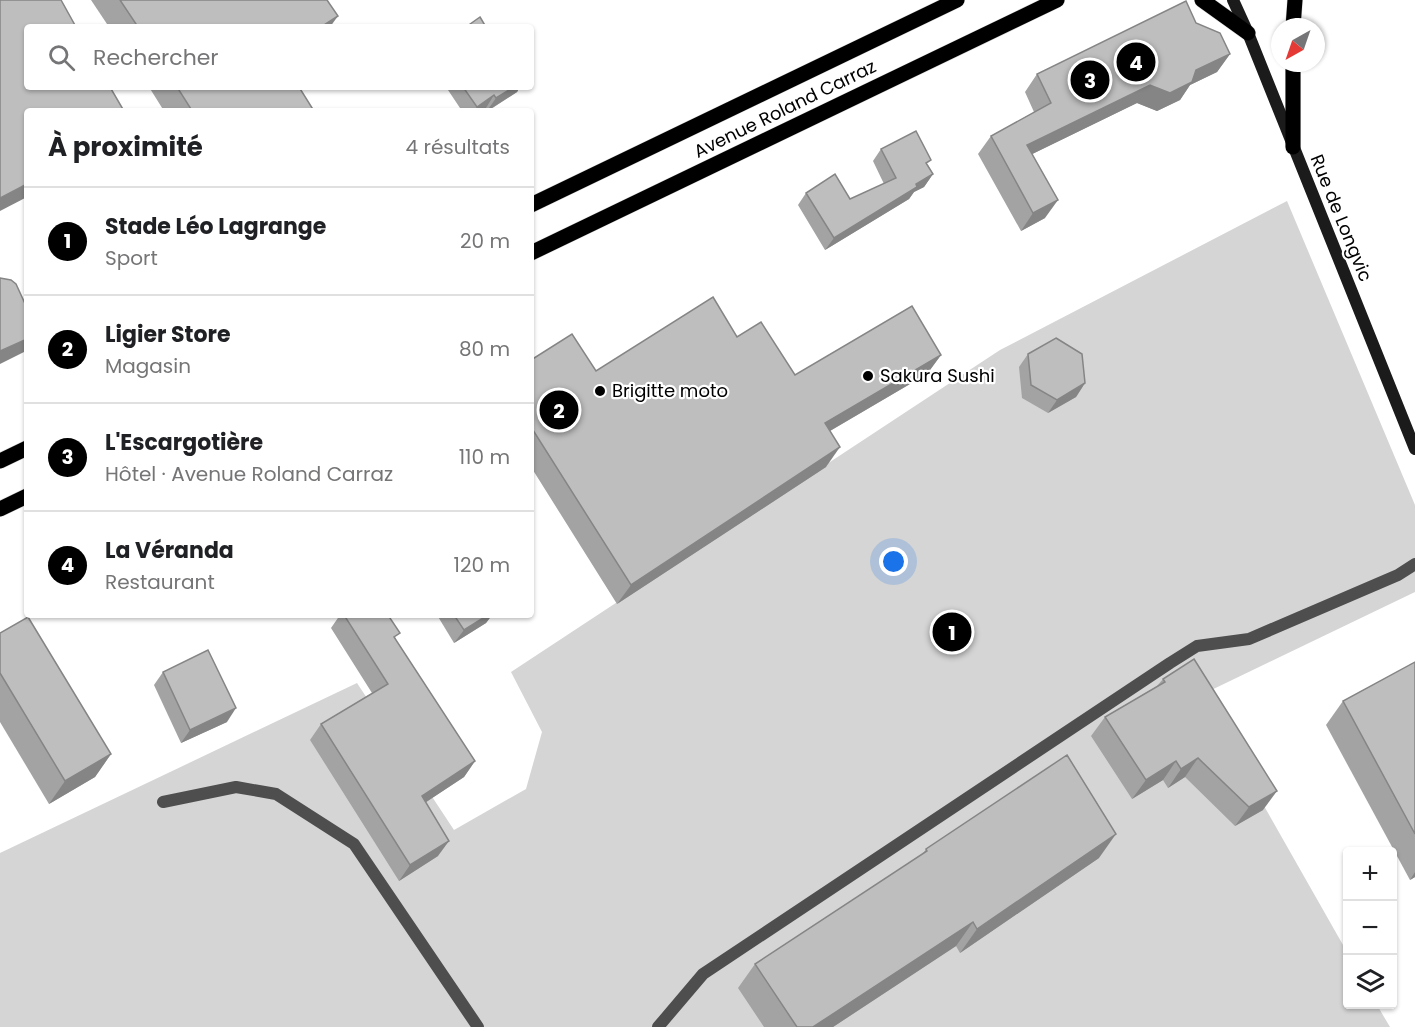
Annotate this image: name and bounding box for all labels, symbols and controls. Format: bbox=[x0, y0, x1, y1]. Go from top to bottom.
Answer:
north arrow bbox=[1271, 18, 1325, 72]
search box bbox=[24, 24, 534, 90]
pin: 4 bbox=[1116, 40, 1156, 84]
icon: search bbox=[45, 41, 78, 74]
text: Rechercher bbox=[93, 42, 219, 73]
street label: Avenue Roland Carraz bbox=[690, 54, 880, 164]
pin: 3 bbox=[1070, 58, 1110, 103]
text: À proximité bbox=[48, 129, 203, 165]
text: 4 résultats bbox=[406, 133, 510, 161]
street label: Rue de Longvic bbox=[1305, 151, 1378, 285]
text: Stade Léo Lagrange bbox=[105, 211, 326, 242]
text: 1 bbox=[64, 227, 71, 255]
text: 20 m bbox=[460, 227, 510, 255]
text: Sport bbox=[105, 244, 158, 272]
text: Ligier Store bbox=[105, 319, 231, 350]
text: 2 bbox=[62, 335, 73, 363]
text: 80 m bbox=[459, 335, 510, 363]
text: Magasin bbox=[105, 352, 191, 380]
place label: Sakura Sushi bbox=[880, 363, 995, 388]
marker: Sakura Sushi bbox=[861, 369, 875, 383]
place label: Brigitte moto bbox=[612, 378, 728, 403]
marker: Brigitte moto bbox=[593, 384, 607, 398]
pin: 2 bbox=[540, 388, 578, 432]
text: L'Escargotière bbox=[105, 427, 263, 458]
text: 3 bbox=[61, 443, 74, 471]
text: 110 m bbox=[459, 443, 510, 471]
text: Hôtel · Avenue Roland Carraz bbox=[105, 460, 393, 488]
text: La Véranda bbox=[105, 535, 234, 566]
your location bbox=[879, 547, 908, 576]
text: 4 bbox=[61, 551, 74, 579]
text: 120 m bbox=[454, 551, 510, 579]
text: Restaurant bbox=[105, 568, 215, 596]
pin: 1 bbox=[932, 610, 972, 654]
map controls bbox=[1343, 847, 1397, 1009]
button: + bbox=[1343, 847, 1397, 901]
button: − bbox=[1343, 901, 1397, 955]
button: layers bbox=[1343, 955, 1397, 1009]

